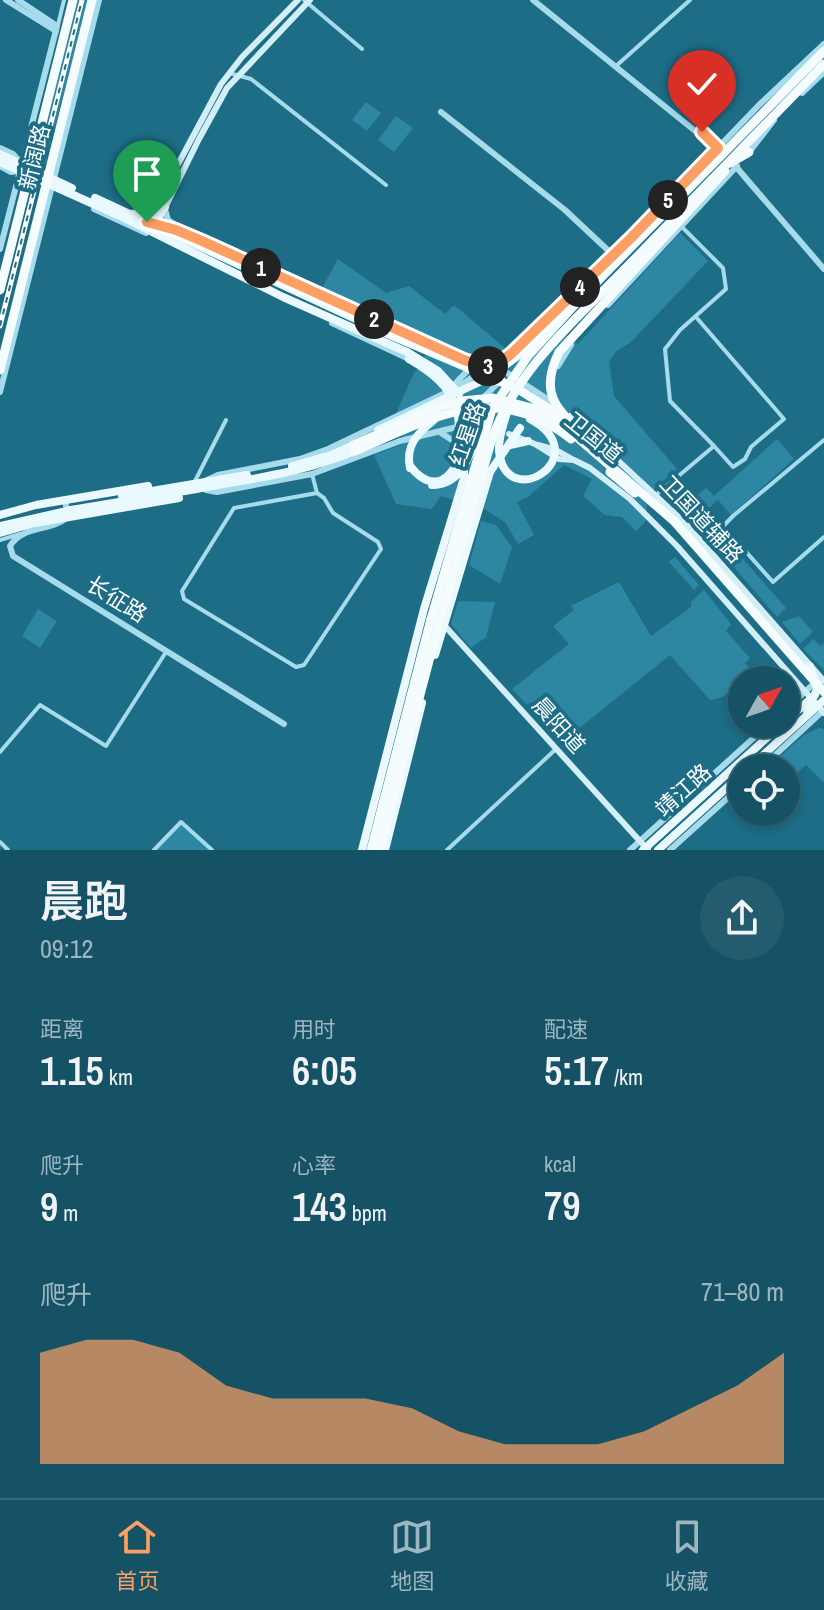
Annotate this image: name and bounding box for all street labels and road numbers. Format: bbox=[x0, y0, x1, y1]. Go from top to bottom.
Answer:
street label: 新阔路 bbox=[11, 121, 57, 193]
street label: 红星路 bbox=[442, 398, 492, 470]
street label: 卫国道 bbox=[559, 405, 629, 469]
street label: 卫国道辅路 bbox=[654, 469, 750, 569]
street label: 长征路 bbox=[81, 569, 153, 629]
street label: 晨阳道 bbox=[526, 690, 592, 760]
street label: 靖江路 bbox=[648, 757, 718, 823]

